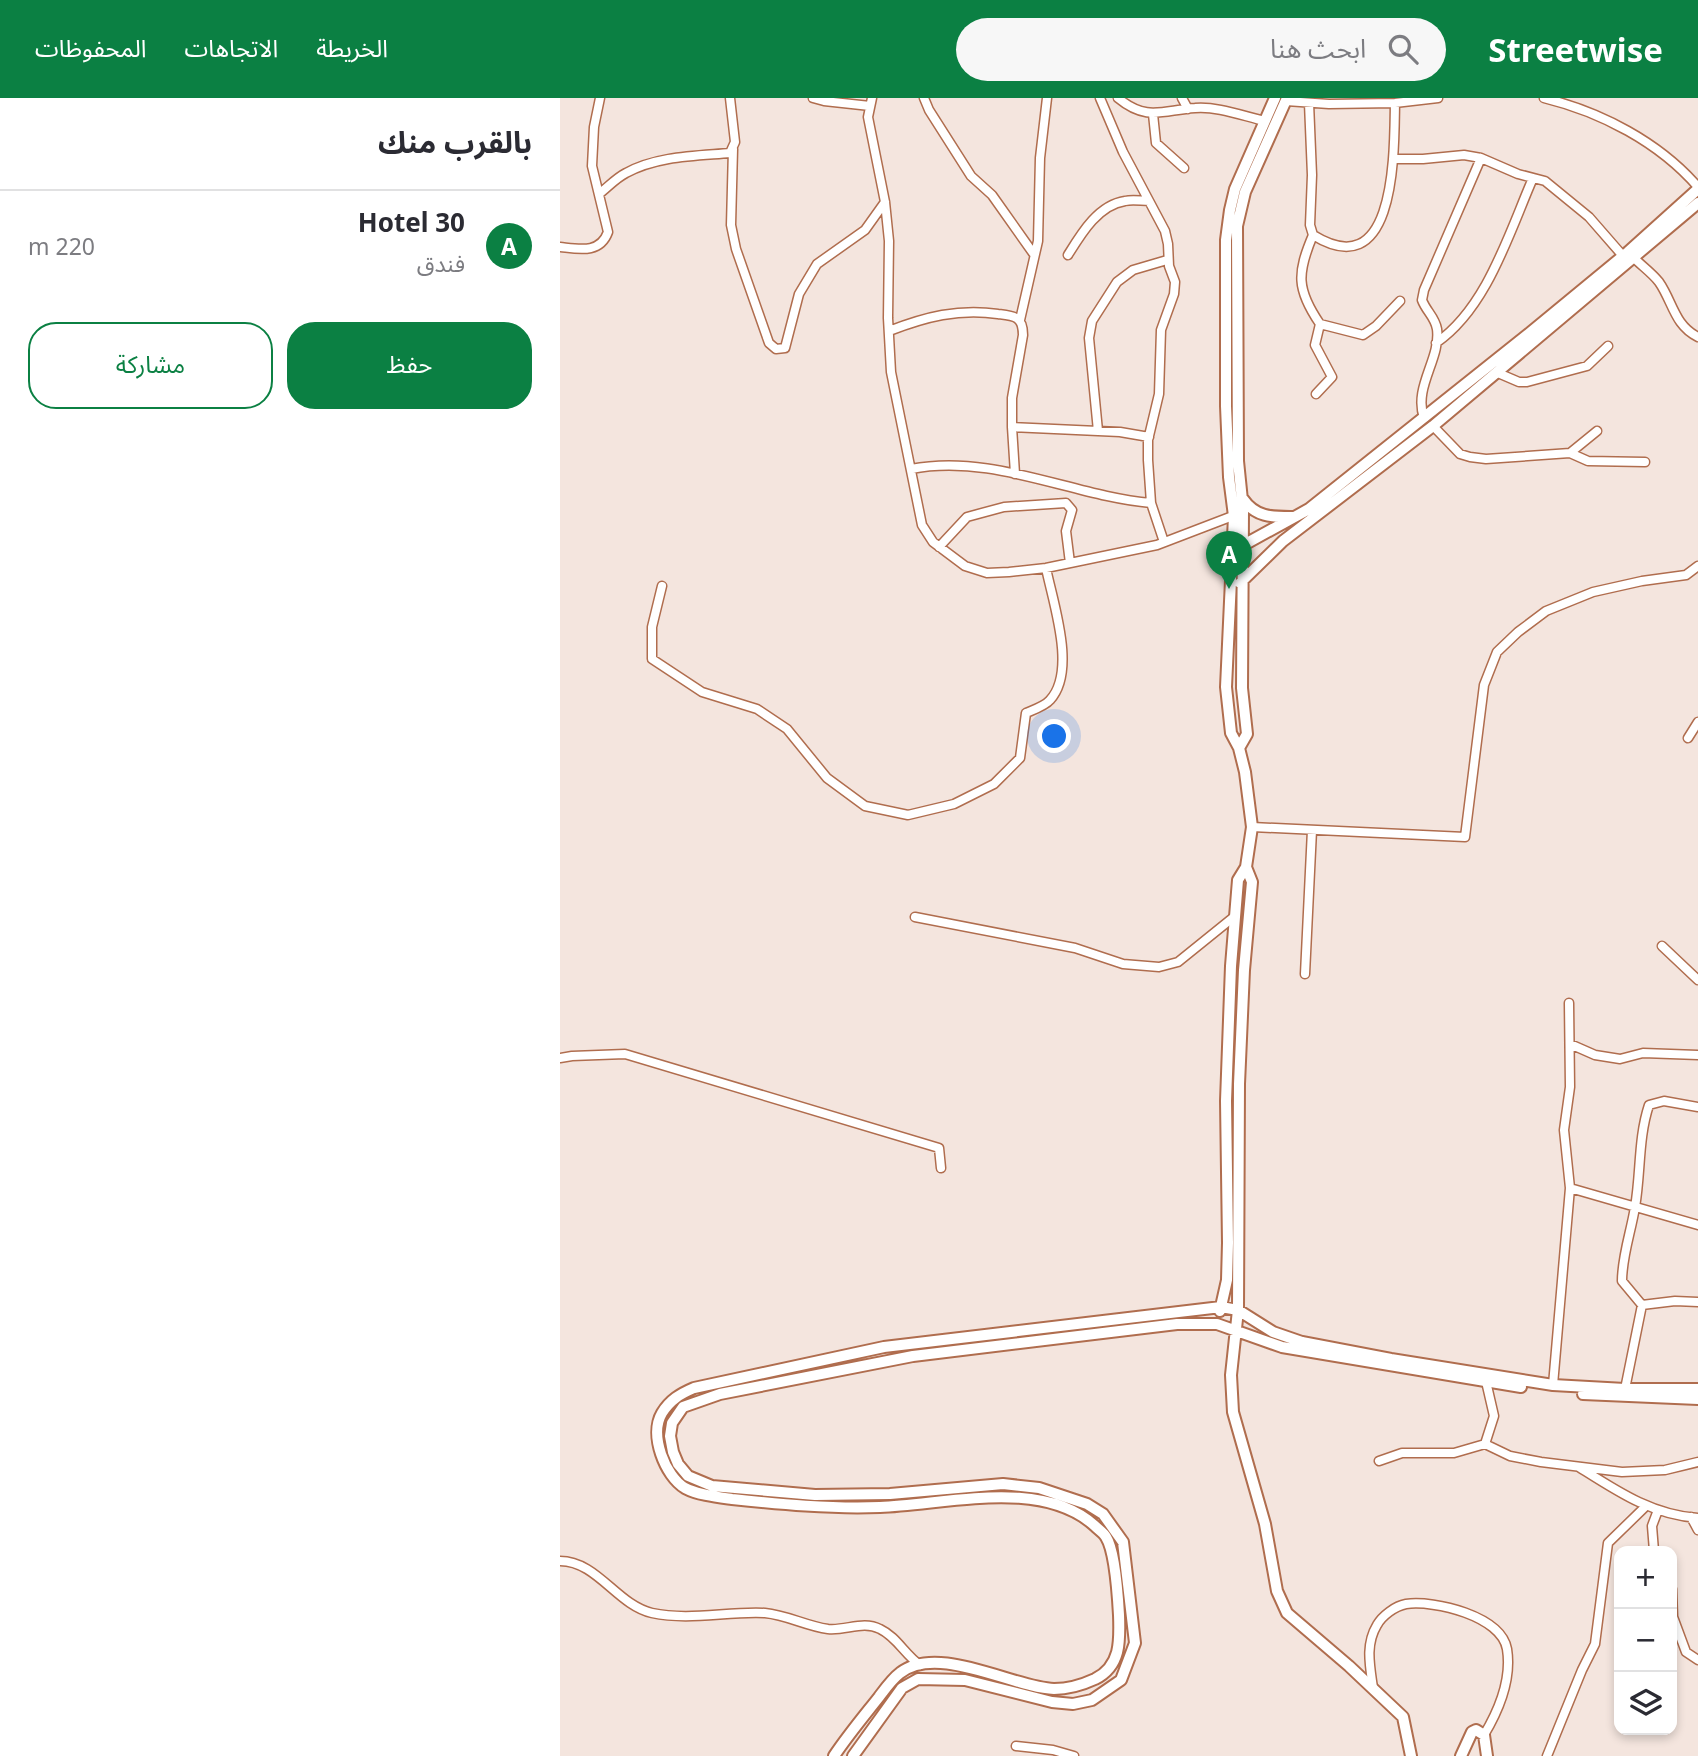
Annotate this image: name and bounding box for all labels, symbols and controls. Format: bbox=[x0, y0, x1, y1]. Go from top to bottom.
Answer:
search box bbox=[956, 18, 1446, 81]
text: Streetwise bbox=[1488, 27, 1663, 72]
text: ابحث هنا bbox=[1270, 30, 1366, 66]
icon: search bbox=[1384, 30, 1422, 68]
text: المحفوظات bbox=[35, 31, 146, 64]
text: الاتجاهات bbox=[184, 31, 278, 64]
text: الخريطة bbox=[316, 31, 388, 64]
text: بالقرب منك bbox=[378, 121, 532, 162]
text: 30 Hotel bbox=[358, 204, 465, 240]
text: 220 m bbox=[28, 230, 95, 262]
text: A bbox=[501, 230, 517, 262]
text: فندق bbox=[417, 247, 465, 279]
button: مشاركة bbox=[28, 322, 273, 409]
button: حفظ bbox=[287, 322, 532, 409]
pin: A bbox=[1206, 531, 1252, 589]
your location bbox=[1037, 719, 1071, 753]
map controls bbox=[1614, 1546, 1677, 1735]
button: + bbox=[1614, 1546, 1677, 1609]
button: − bbox=[1614, 1609, 1677, 1672]
button: layers bbox=[1614, 1672, 1677, 1735]

